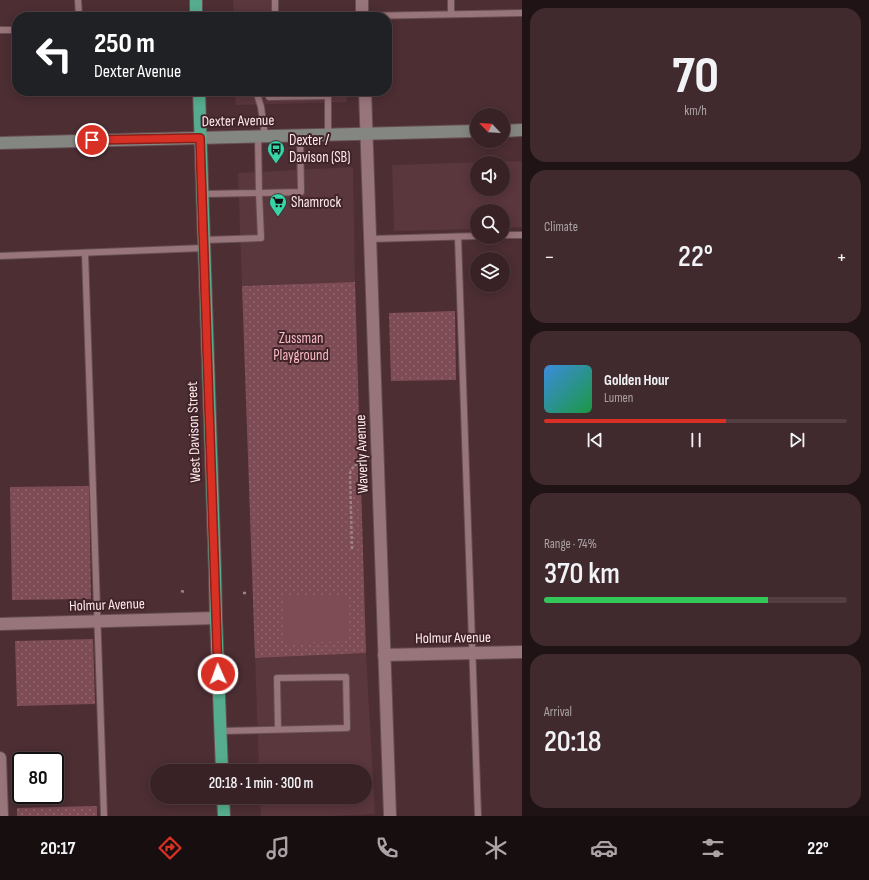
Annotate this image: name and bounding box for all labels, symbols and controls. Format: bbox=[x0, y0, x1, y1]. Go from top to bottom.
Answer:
text: 250 m bbox=[94, 27, 155, 60]
icon: left bbox=[28, 28, 80, 80]
text: 70 bbox=[672, 45, 719, 108]
text: Dexter Avenue bbox=[94, 61, 181, 82]
text: km/h bbox=[684, 103, 707, 119]
north arrow bbox=[470, 108, 510, 148]
map controls bbox=[470, 108, 510, 292]
street label: Dexter Avenue bbox=[201, 111, 275, 131]
pin bbox=[75, 123, 109, 157]
icon: arrive bbox=[81, 129, 103, 151]
place label: Dexter / Davison (SB) bbox=[289, 131, 351, 167]
bus stop icon: Dexter / Davison (SB) bbox=[266, 139, 286, 164]
button: sound bbox=[470, 156, 510, 196]
supermarket icon: Shamrock bbox=[268, 192, 288, 217]
place label: Shamrock bbox=[291, 193, 342, 212]
button: search bbox=[470, 204, 510, 244]
text: Climate bbox=[544, 219, 578, 235]
text: 22° bbox=[678, 239, 713, 275]
text: − bbox=[544, 244, 555, 271]
text: + bbox=[836, 244, 847, 271]
button: layers bbox=[470, 252, 510, 292]
park label: Zussman Playground bbox=[273, 329, 329, 365]
text: Golden Hour bbox=[604, 371, 669, 390]
street label: West Davison Street bbox=[183, 381, 205, 483]
text: Lumen bbox=[604, 390, 633, 406]
street label: Waverly Avenue bbox=[351, 414, 373, 494]
icon: previous bbox=[584, 429, 606, 451]
icon: pause bbox=[685, 429, 707, 451]
icon: next bbox=[786, 429, 808, 451]
text: Range · 74% bbox=[544, 536, 597, 552]
text: 370 km bbox=[544, 556, 620, 592]
street label: Holmur Avenue bbox=[69, 594, 145, 616]
street label: Holmur Avenue bbox=[415, 628, 491, 648]
position arrow bbox=[197, 653, 239, 695]
text: Arrival bbox=[544, 704, 572, 720]
text: 20:18 bbox=[544, 724, 602, 760]
speed limit sign: 80 bbox=[12, 752, 64, 804]
text: 20:18 · 1 min · 300 m bbox=[209, 774, 313, 793]
icon: directions bbox=[156, 834, 184, 862]
icon: music bbox=[264, 834, 292, 862]
icon: phone bbox=[373, 834, 401, 862]
icon: climate bbox=[482, 834, 510, 862]
icon: car bbox=[590, 834, 618, 862]
icon: filters bbox=[699, 834, 727, 862]
text: 20:17 bbox=[40, 838, 75, 859]
text: 22° bbox=[807, 838, 829, 859]

